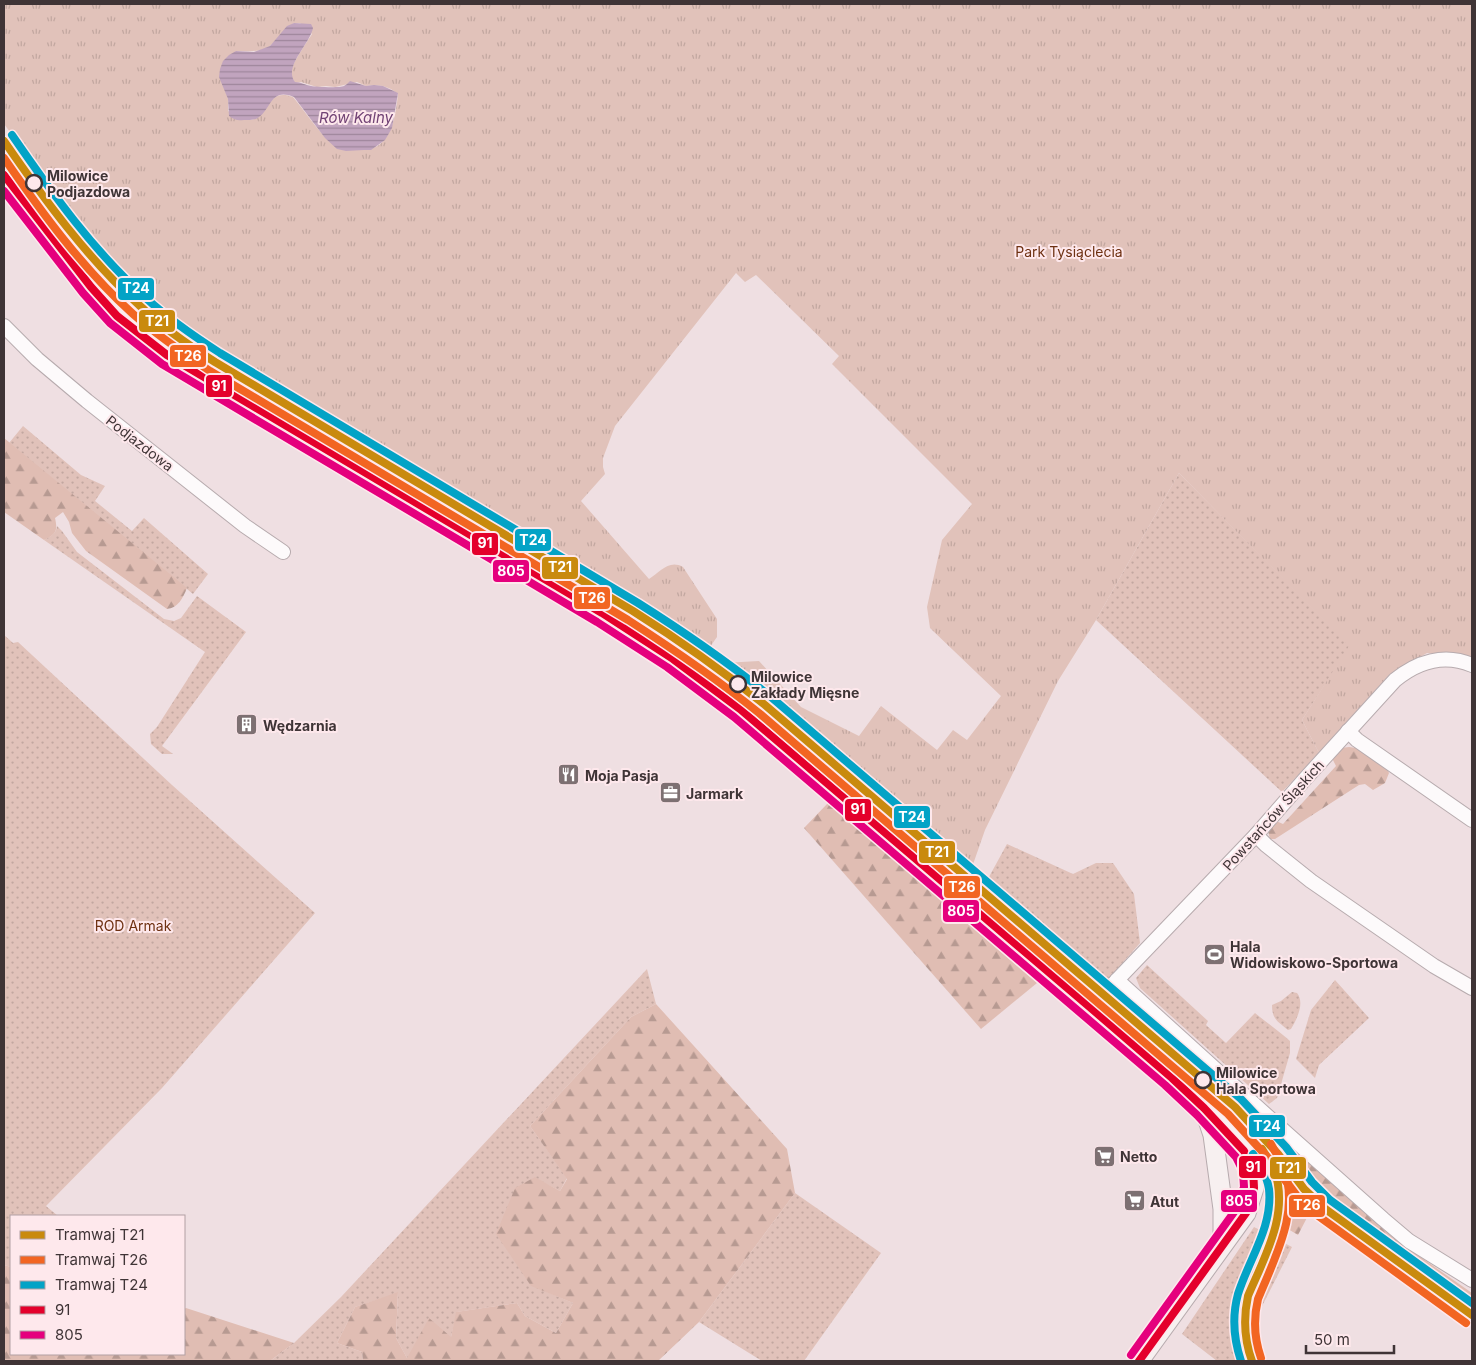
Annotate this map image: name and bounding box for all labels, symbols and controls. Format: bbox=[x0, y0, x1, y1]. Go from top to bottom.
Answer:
water label: Rów Kalny bbox=[319, 108, 394, 127]
place label: Milowice Podjazdowa bbox=[47, 167, 130, 200]
marker: Milowice Podjazdowa bbox=[25, 174, 43, 192]
park label: Park Tysiąclecia bbox=[1015, 243, 1123, 260]
line badge: T24 bbox=[117, 277, 155, 301]
text: T24 bbox=[122, 279, 150, 296]
line badge: T21 bbox=[138, 309, 176, 333]
text: T21 bbox=[145, 312, 169, 329]
line badge: T26 bbox=[169, 344, 207, 368]
text: T26 bbox=[174, 347, 202, 364]
line badge: 91 bbox=[205, 374, 233, 398]
text: 91 bbox=[211, 377, 227, 394]
street label: Podjazdowa bbox=[103, 411, 177, 475]
line badge: T24 bbox=[514, 528, 552, 552]
text: T24 bbox=[519, 531, 547, 548]
line badge: 91 bbox=[471, 532, 499, 556]
text: 91 bbox=[477, 534, 493, 551]
line badge: T21 bbox=[541, 556, 579, 580]
text: T21 bbox=[548, 558, 572, 575]
line badge: 805 bbox=[492, 559, 530, 583]
text: 805 bbox=[497, 562, 525, 579]
line badge: T26 bbox=[573, 586, 611, 610]
text: T26 bbox=[578, 589, 606, 606]
place label: Milowice Zakłady Mięsne bbox=[751, 668, 859, 701]
marker: Milowice Zakłady Mięsne bbox=[729, 675, 747, 693]
building icon: Wędzarnia bbox=[235, 713, 259, 737]
place label: Wędzarnia bbox=[263, 717, 337, 734]
street label: Powstańców Śląskich bbox=[1219, 756, 1327, 874]
restaurant icon: Moja Pasja bbox=[557, 763, 581, 787]
place label: Moja Pasja bbox=[585, 767, 659, 784]
office icon: Jarmark bbox=[658, 781, 682, 805]
place label: Jarmark bbox=[686, 785, 744, 802]
line badge: 91 bbox=[844, 798, 872, 822]
text: 91 bbox=[850, 800, 866, 817]
line badge: T24 bbox=[893, 805, 931, 829]
text: T24 bbox=[898, 808, 926, 825]
line badge: T21 bbox=[918, 840, 956, 864]
text: T21 bbox=[925, 843, 949, 860]
line badge: T26 bbox=[943, 875, 981, 899]
text: T26 bbox=[948, 878, 976, 895]
line badge: 805 bbox=[942, 899, 980, 923]
text: 805 bbox=[947, 902, 975, 919]
park label: ROD Armak bbox=[95, 917, 172, 934]
place label: Hala Widowiskowo-Sportowa bbox=[1230, 938, 1398, 971]
sports icon: Hala Widowiskowo-Sportowa bbox=[1202, 942, 1226, 966]
place label: Milowice Hala Sportowa bbox=[1216, 1064, 1316, 1097]
marker: Milowice Hala Sportowa bbox=[1194, 1071, 1212, 1089]
line badge: T24 bbox=[1248, 1114, 1286, 1138]
text: T24 bbox=[1253, 1117, 1281, 1134]
supermarket icon: Netto bbox=[1092, 1144, 1116, 1168]
place label: Netto bbox=[1120, 1148, 1158, 1165]
line badge: 91 bbox=[1238, 1155, 1267, 1179]
line badge: T21 bbox=[1269, 1156, 1307, 1180]
text: 91 bbox=[1245, 1158, 1261, 1175]
text: T21 bbox=[1276, 1159, 1300, 1176]
supermarket icon: Atut bbox=[1122, 1189, 1146, 1213]
line badge: 805 bbox=[1220, 1189, 1258, 1213]
text: 805 bbox=[1225, 1192, 1253, 1209]
place label: Atut bbox=[1150, 1193, 1179, 1210]
line badge: T26 bbox=[1288, 1194, 1326, 1218]
text: T26 bbox=[1293, 1196, 1321, 1213]
legend bbox=[10, 1215, 185, 1355]
text: Tramwaj T21 bbox=[55, 1225, 145, 1244]
text: Tramwaj T26 bbox=[55, 1250, 148, 1269]
text: Tramwaj T24 bbox=[55, 1275, 148, 1294]
text: 91 bbox=[55, 1300, 70, 1319]
scale bar bbox=[1306, 1322, 1394, 1354]
text: 805 bbox=[55, 1325, 83, 1344]
text: 50 m bbox=[1314, 1330, 1350, 1349]

